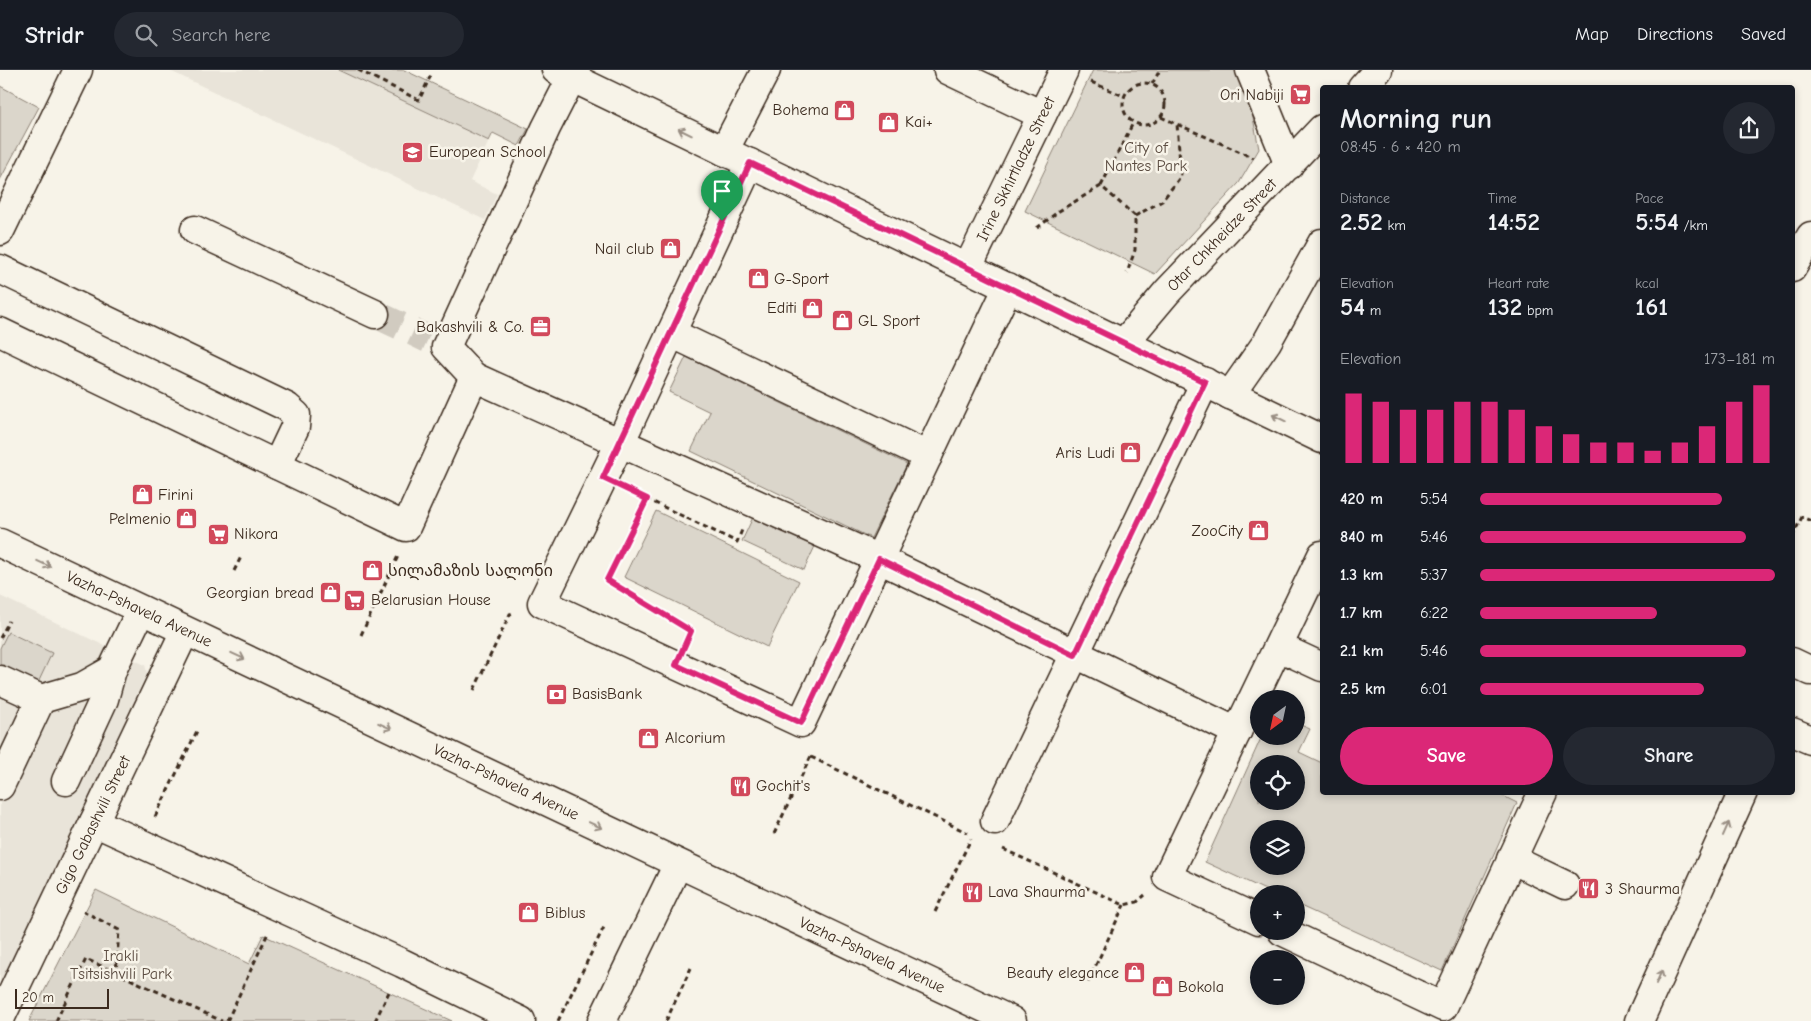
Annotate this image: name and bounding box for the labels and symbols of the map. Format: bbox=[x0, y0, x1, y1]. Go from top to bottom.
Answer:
supermarket icon: Ori Nabiji bbox=[1288, 83, 1312, 107]
place label: Ori Nabiji bbox=[1220, 86, 1284, 104]
street label: Irine Skhirtladze Street bbox=[973, 93, 1059, 244]
shop icon: Bohema bbox=[833, 98, 857, 122]
place label: Bohema bbox=[773, 101, 829, 119]
shop icon: Kai+ bbox=[877, 110, 901, 134]
place label: Kai+ bbox=[905, 113, 933, 131]
one-way arrow bbox=[678, 127, 693, 137]
park label: City of Nantes Park bbox=[1105, 139, 1187, 175]
school or university icon: European School bbox=[401, 140, 425, 164]
place label: European School bbox=[429, 143, 546, 161]
pin bbox=[701, 170, 743, 221]
street label: Otar Chkheidze Street bbox=[1164, 175, 1281, 295]
shop icon: Nail club bbox=[658, 237, 682, 261]
place label: Nail club bbox=[595, 240, 654, 258]
shop icon: G-Sport bbox=[746, 267, 770, 291]
place label: G-Sport bbox=[774, 270, 829, 288]
shop icon: Editi bbox=[801, 296, 825, 320]
place label: Editi bbox=[767, 299, 797, 317]
shop icon: GL Sport bbox=[830, 309, 854, 333]
place label: GL Sport bbox=[858, 312, 920, 330]
office icon: Bakashvili & Co. bbox=[528, 315, 552, 339]
place label: Bakashvili & Co. bbox=[416, 318, 524, 336]
one-way arrow bbox=[1271, 413, 1286, 423]
shop icon: Aris Ludi bbox=[1119, 441, 1143, 465]
place label: Aris Ludi bbox=[1056, 444, 1115, 462]
shop icon: Firini bbox=[130, 483, 154, 507]
place label: Firini bbox=[158, 486, 193, 504]
shop icon: Pelmenio bbox=[175, 507, 199, 531]
place label: Pelmenio bbox=[109, 510, 171, 528]
shop icon: ZooCity bbox=[1247, 519, 1271, 543]
supermarket icon: Nikora bbox=[206, 522, 230, 546]
place label: ZooCity bbox=[1192, 522, 1244, 540]
place label: Nikora bbox=[234, 525, 278, 543]
shop icon: სილამაზის სალონი bbox=[360, 559, 384, 583]
one-way arrow bbox=[36, 560, 51, 569]
place label: სილამაზის სალონი bbox=[388, 562, 553, 581]
street label: Vazha-Pshavela Avenue bbox=[63, 567, 215, 651]
shop icon: Georgian bread bbox=[318, 581, 342, 605]
place label: Georgian bread bbox=[206, 584, 314, 602]
supermarket icon: Belarusian House bbox=[343, 588, 367, 612]
place label: Belarusian House bbox=[371, 591, 491, 609]
one-way arrow bbox=[230, 652, 245, 661]
bank icon: BasisBank bbox=[544, 682, 568, 706]
place label: BasisBank bbox=[572, 685, 642, 703]
north arrow bbox=[1250, 690, 1305, 745]
one-way arrow bbox=[377, 721, 392, 731]
shop icon: Alcorium bbox=[637, 726, 661, 750]
place label: Alcorium bbox=[665, 729, 725, 747]
street label: Vazha-Pshavela Avenue bbox=[430, 740, 582, 824]
street label: Gigo Gabashvili Street bbox=[52, 752, 135, 897]
restaurant icon: Gochit's bbox=[728, 774, 752, 798]
place label: Gochit's bbox=[756, 777, 811, 795]
one-way arrow bbox=[587, 821, 602, 830]
one-way arrow bbox=[1722, 822, 1732, 837]
restaurant icon: 3 Shaurma bbox=[1577, 877, 1601, 901]
restaurant icon: Lava Shaurma bbox=[960, 880, 984, 904]
place label: 3 Shaurma bbox=[1605, 880, 1680, 898]
place label: Lava Shaurma bbox=[988, 883, 1086, 901]
shop icon: Biblus bbox=[517, 901, 541, 925]
place label: Biblus bbox=[545, 904, 586, 922]
street label: Vazha-Pshavela Avenue bbox=[796, 913, 948, 997]
park label: Irakli Tsitsishvili Park bbox=[70, 947, 172, 983]
shop icon: Beauty elegance bbox=[1123, 961, 1147, 985]
place label: Beauty elegance bbox=[1007, 964, 1119, 982]
one-way arrow bbox=[1655, 970, 1664, 985]
shop icon: Bokola bbox=[1150, 975, 1174, 999]
place label: Bokola bbox=[1178, 978, 1224, 996]
scale bar bbox=[15, 986, 109, 1009]

